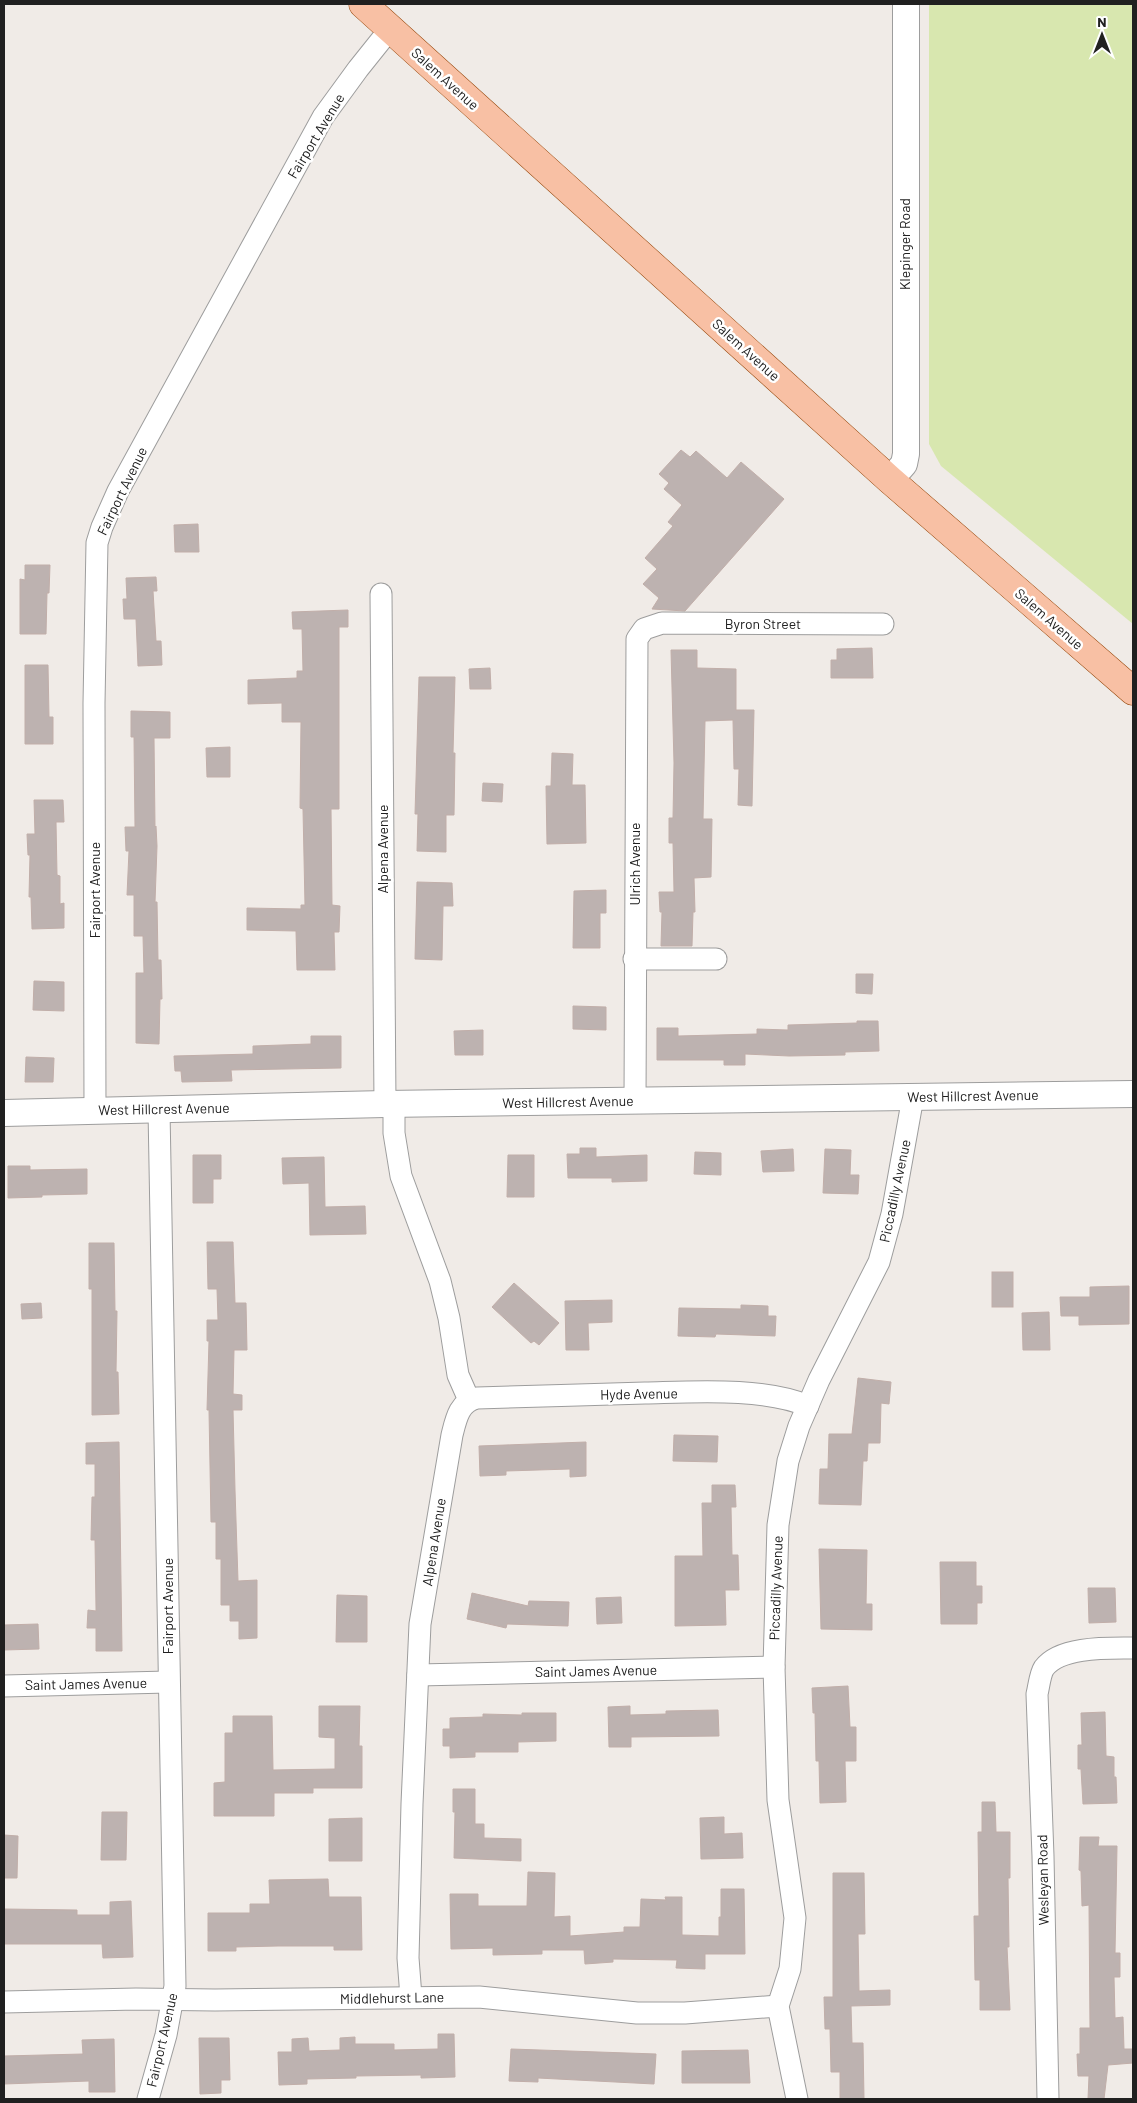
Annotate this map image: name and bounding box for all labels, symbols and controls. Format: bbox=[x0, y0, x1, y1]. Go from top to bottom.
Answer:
north arrow bbox=[1077, 10, 1127, 60]
text: N bbox=[1097, 13, 1107, 30]
street label: Salem Avenue bbox=[408, 44, 483, 113]
street label: Fairport Avenue bbox=[283, 90, 348, 181]
street label: Klepinger Road bbox=[896, 198, 913, 290]
street label: Salem Avenue bbox=[709, 315, 784, 384]
street label: Fairport Avenue bbox=[93, 444, 150, 538]
street label: Salem Avenue bbox=[1012, 584, 1087, 653]
street label: Byron Street bbox=[725, 615, 801, 632]
street label: Alpena Avenue bbox=[374, 805, 391, 893]
street label: Ulrich Avenue bbox=[626, 822, 643, 906]
street label: Fairport Avenue bbox=[86, 842, 103, 938]
street label: West Hillcrest Avenue bbox=[907, 1086, 1039, 1105]
street label: West Hillcrest Avenue bbox=[502, 1092, 634, 1111]
street label: West Hillcrest Avenue bbox=[98, 1099, 230, 1118]
street label: Piccadilly Avenue bbox=[875, 1138, 914, 1244]
street label: Hyde Avenue bbox=[600, 1384, 678, 1403]
street label: Alpena Avenue bbox=[418, 1497, 449, 1587]
street label: Piccadilly Avenue bbox=[765, 1535, 786, 1641]
street label: Fairport Avenue bbox=[159, 1558, 176, 1654]
street label: Saint James Avenue bbox=[535, 1661, 657, 1680]
street label: Saint James Avenue bbox=[25, 1674, 147, 1693]
street label: Wesleyan Road bbox=[1033, 1834, 1052, 1926]
street label: Middlehurst Lane bbox=[340, 1988, 444, 2007]
street label: Fairport Avenue bbox=[142, 1991, 181, 2089]

